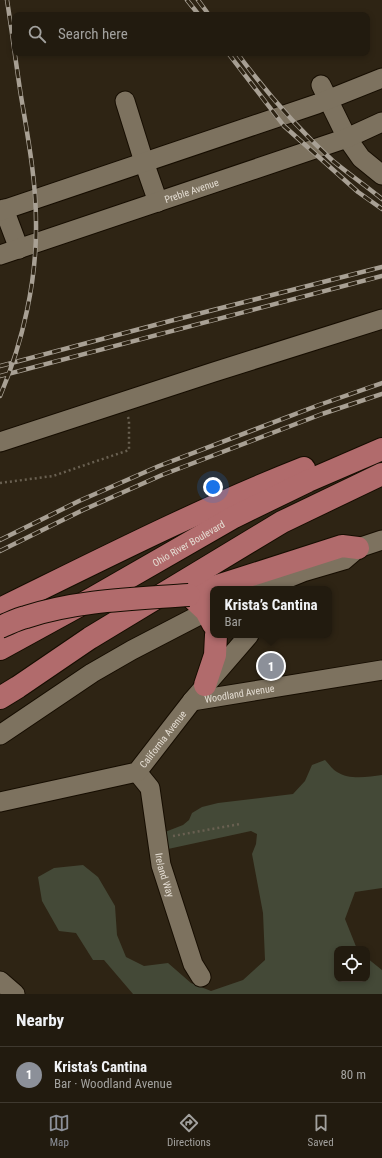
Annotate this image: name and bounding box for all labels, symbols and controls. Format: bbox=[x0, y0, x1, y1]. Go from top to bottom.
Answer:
search box bbox=[12, 12, 370, 56]
icon: search bbox=[26, 23, 48, 45]
text: Search here bbox=[58, 25, 128, 43]
street label: Preble Avenue bbox=[163, 177, 220, 205]
your location bbox=[203, 477, 223, 497]
street label: Ohio River Boulevard bbox=[150, 519, 227, 569]
popup bbox=[210, 586, 332, 638]
text: Krista’s Cantina bbox=[224, 596, 318, 614]
text: Bar bbox=[224, 614, 242, 629]
pin: 1 bbox=[258, 651, 284, 681]
street label: Woodland Avenue bbox=[204, 683, 275, 705]
street label: California Avenue bbox=[137, 708, 189, 770]
street label: Ireland Way bbox=[153, 852, 176, 899]
map controls bbox=[334, 946, 370, 982]
button: locate bbox=[334, 946, 370, 982]
text: Nearby bbox=[16, 1010, 64, 1030]
text: Krista’s Cantina bbox=[54, 1058, 147, 1076]
text: 1 bbox=[26, 1067, 32, 1082]
text: 80 m bbox=[340, 1067, 366, 1082]
text: Bar · Woodland Avenue bbox=[54, 1076, 172, 1091]
tab: Map bbox=[48, 1112, 70, 1149]
tab: Directions bbox=[167, 1112, 211, 1149]
tab: Saved bbox=[308, 1112, 334, 1149]

